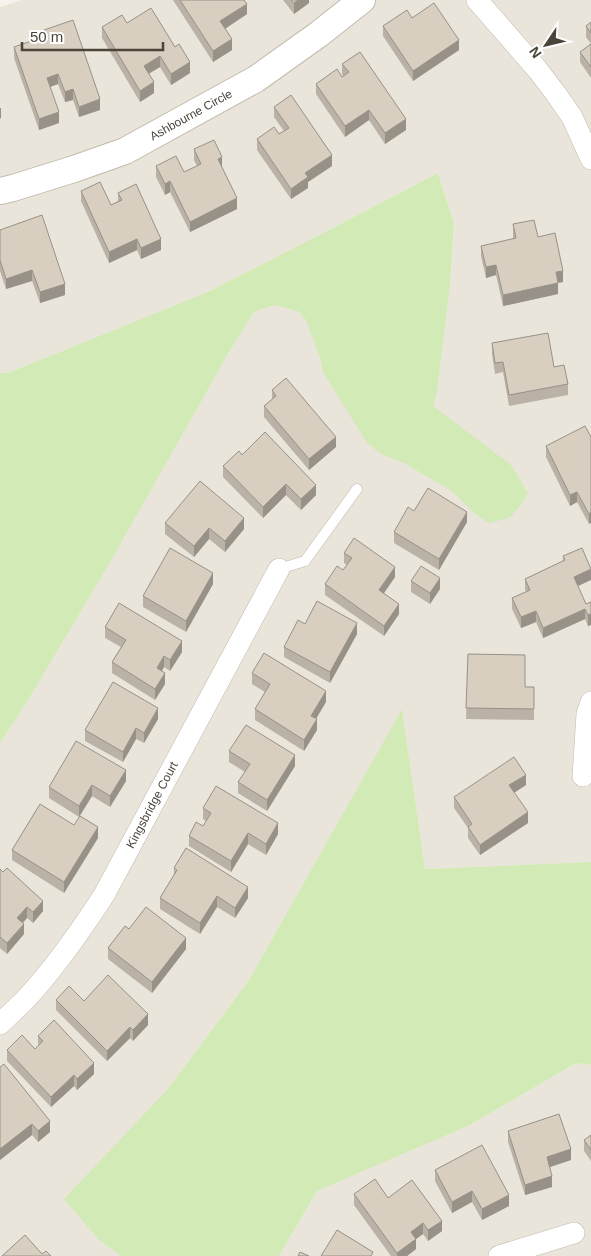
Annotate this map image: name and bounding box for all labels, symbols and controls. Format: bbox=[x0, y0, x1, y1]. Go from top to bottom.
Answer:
scale bar bbox=[22, 20, 164, 52]
north arrow bbox=[521, 20, 571, 70]
text: 50 m bbox=[30, 28, 63, 45]
text: N bbox=[526, 44, 545, 61]
street label: Ashbourne Circle bbox=[147, 86, 235, 143]
street label: Kingsbridge Court bbox=[123, 759, 181, 851]

